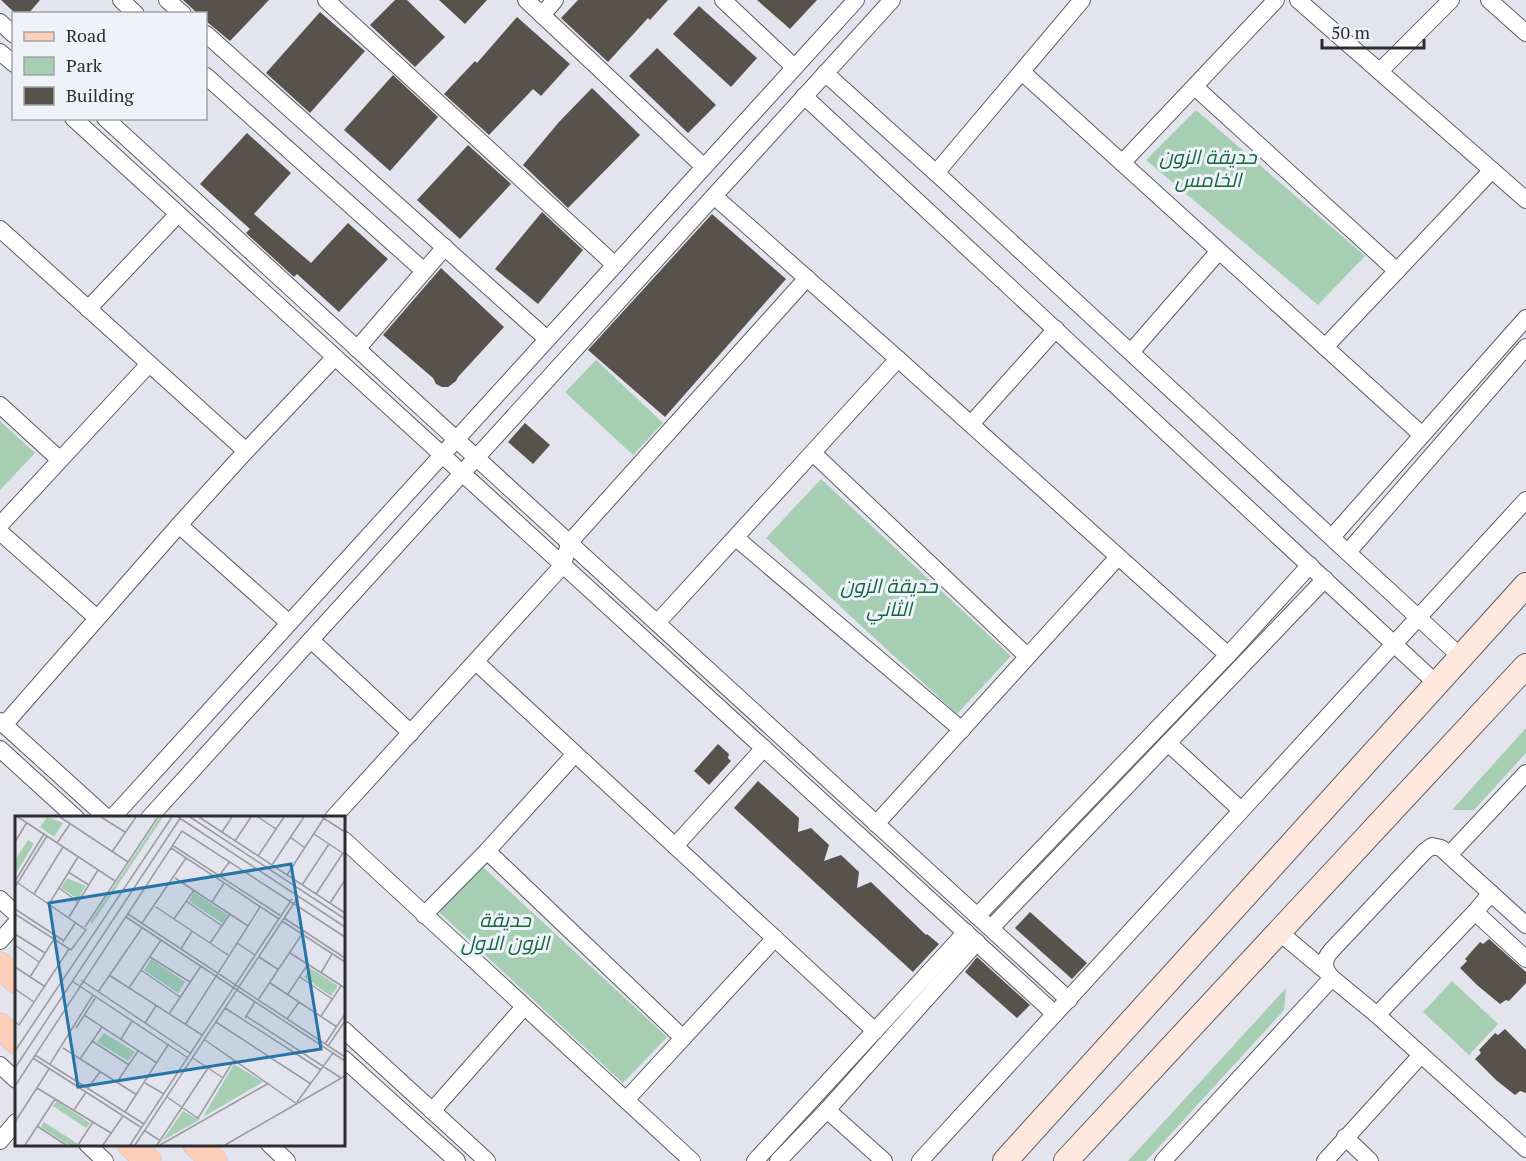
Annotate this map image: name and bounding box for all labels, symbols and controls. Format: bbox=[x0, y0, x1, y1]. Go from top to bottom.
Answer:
legend bbox=[12, 12, 207, 120]
scale bar bbox=[1322, 12, 1424, 50]
text: 50 m bbox=[1331, 20, 1371, 44]
text: Road bbox=[66, 23, 106, 47]
text: Park bbox=[66, 53, 103, 77]
text: Building bbox=[66, 83, 134, 107]
park label: حديقة الزون الخامس bbox=[1159, 143, 1258, 193]
park label: حديقة الزون الثاني bbox=[840, 572, 939, 625]
inset map bbox=[15, 816, 345, 1146]
park label: حديقة الزون الاول bbox=[461, 906, 552, 956]

